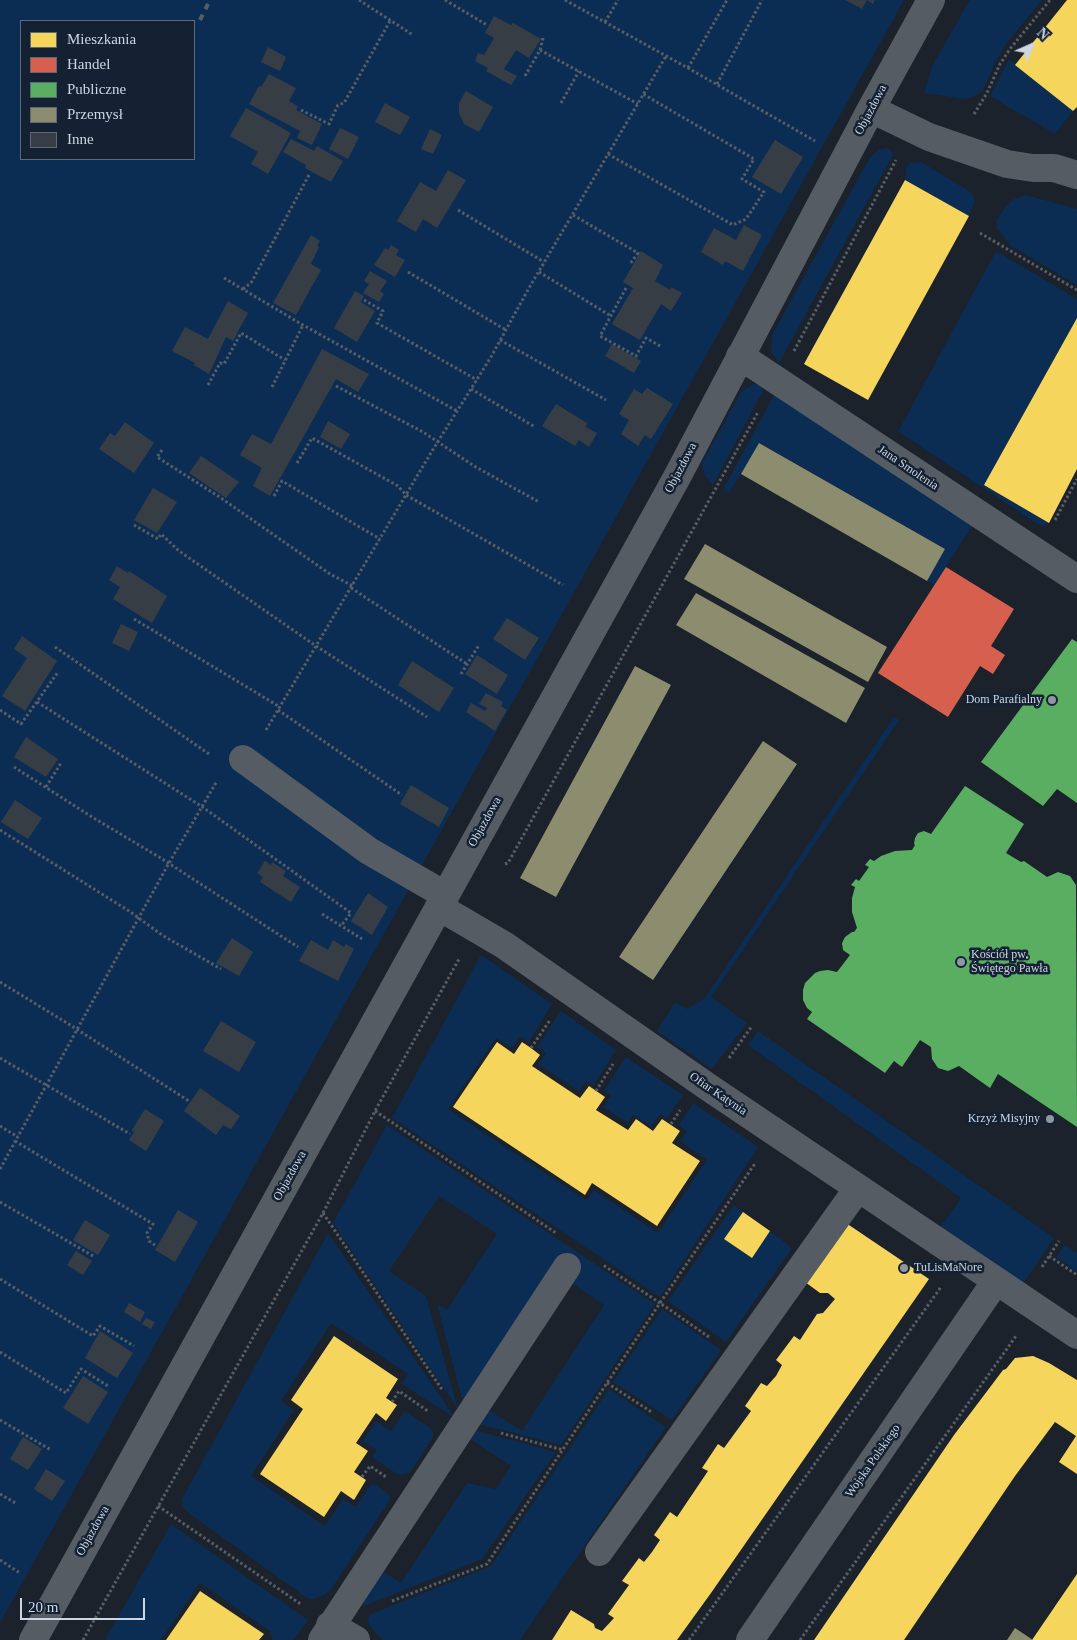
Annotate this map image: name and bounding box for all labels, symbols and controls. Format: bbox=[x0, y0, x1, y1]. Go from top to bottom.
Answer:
legend bbox=[20, 20, 195, 160]
north arrow bbox=[1007, 20, 1057, 70]
text: N bbox=[1034, 25, 1052, 43]
text: Mieszkania bbox=[67, 31, 136, 47]
text: Handel bbox=[67, 56, 110, 72]
text: Publiczne bbox=[67, 81, 126, 97]
street label: Objazdowa bbox=[852, 82, 890, 138]
text: Przemysł bbox=[67, 106, 123, 122]
text: Inne bbox=[67, 131, 94, 147]
street label: Objazdowa bbox=[662, 440, 700, 496]
street label: Jana Smolenia bbox=[875, 443, 941, 493]
place label: Dom Parafialny bbox=[966, 693, 1042, 707]
marker: Dom Parafialny bbox=[1046, 694, 1058, 706]
street label: Objazdowa bbox=[465, 795, 505, 849]
place label: Kościół pw. Świętego Pawła bbox=[971, 948, 1048, 976]
marker: Kościół pw. Świętego Pawła bbox=[955, 956, 967, 968]
street label: Ofiar Katynia bbox=[686, 1069, 750, 1119]
place label: Krzyż Misyjny bbox=[968, 1112, 1040, 1126]
marker: Krzyż Misyjny bbox=[1044, 1113, 1056, 1125]
street label: Objazdowa bbox=[270, 1149, 310, 1203]
place label: TuLisMaNore bbox=[914, 1261, 982, 1275]
marker: TuLisMaNore bbox=[898, 1262, 910, 1274]
street label: Wojska Polskiego bbox=[842, 1422, 904, 1500]
street label: Objazdowa bbox=[73, 1504, 113, 1558]
scale bar bbox=[22, 1588, 148, 1620]
text: 20 m bbox=[28, 1599, 58, 1615]

